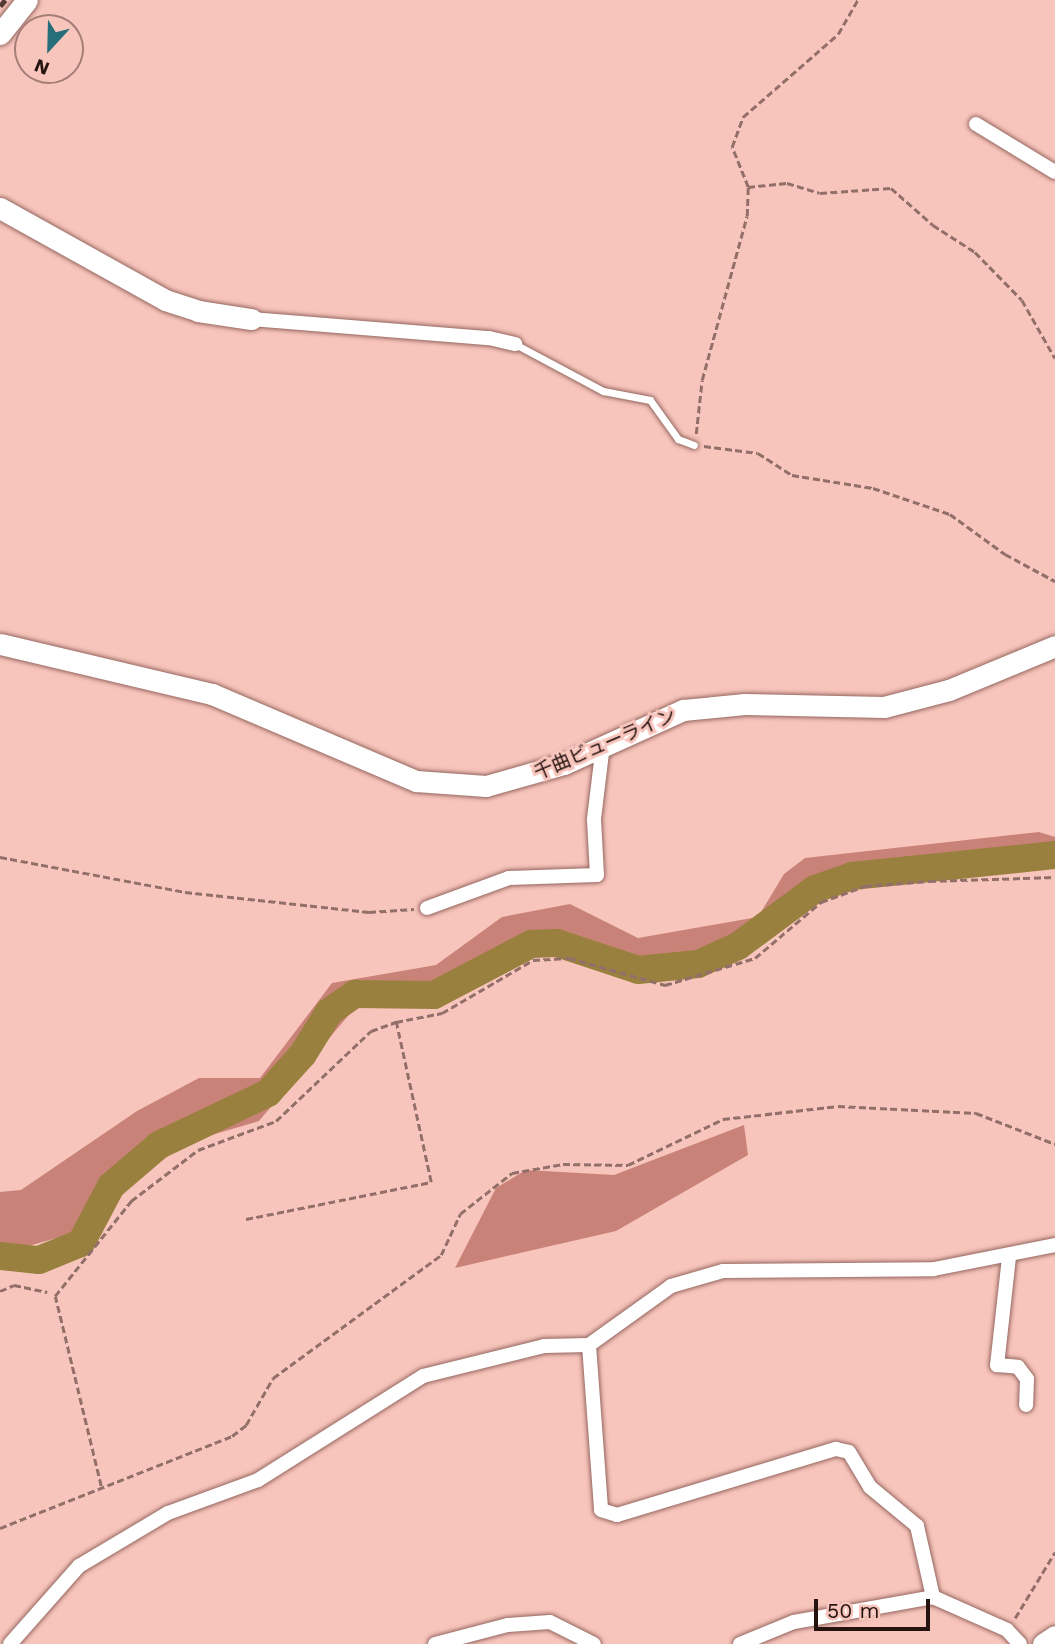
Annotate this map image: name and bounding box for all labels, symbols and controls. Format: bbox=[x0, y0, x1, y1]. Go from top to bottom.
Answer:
north arrow bbox=[14, 14, 84, 84]
text: N bbox=[31, 54, 53, 80]
street label: 千曲ビューライン bbox=[531, 704, 679, 784]
scale bar bbox=[817, 1584, 932, 1628]
text: 50 m bbox=[827, 1598, 879, 1623]

